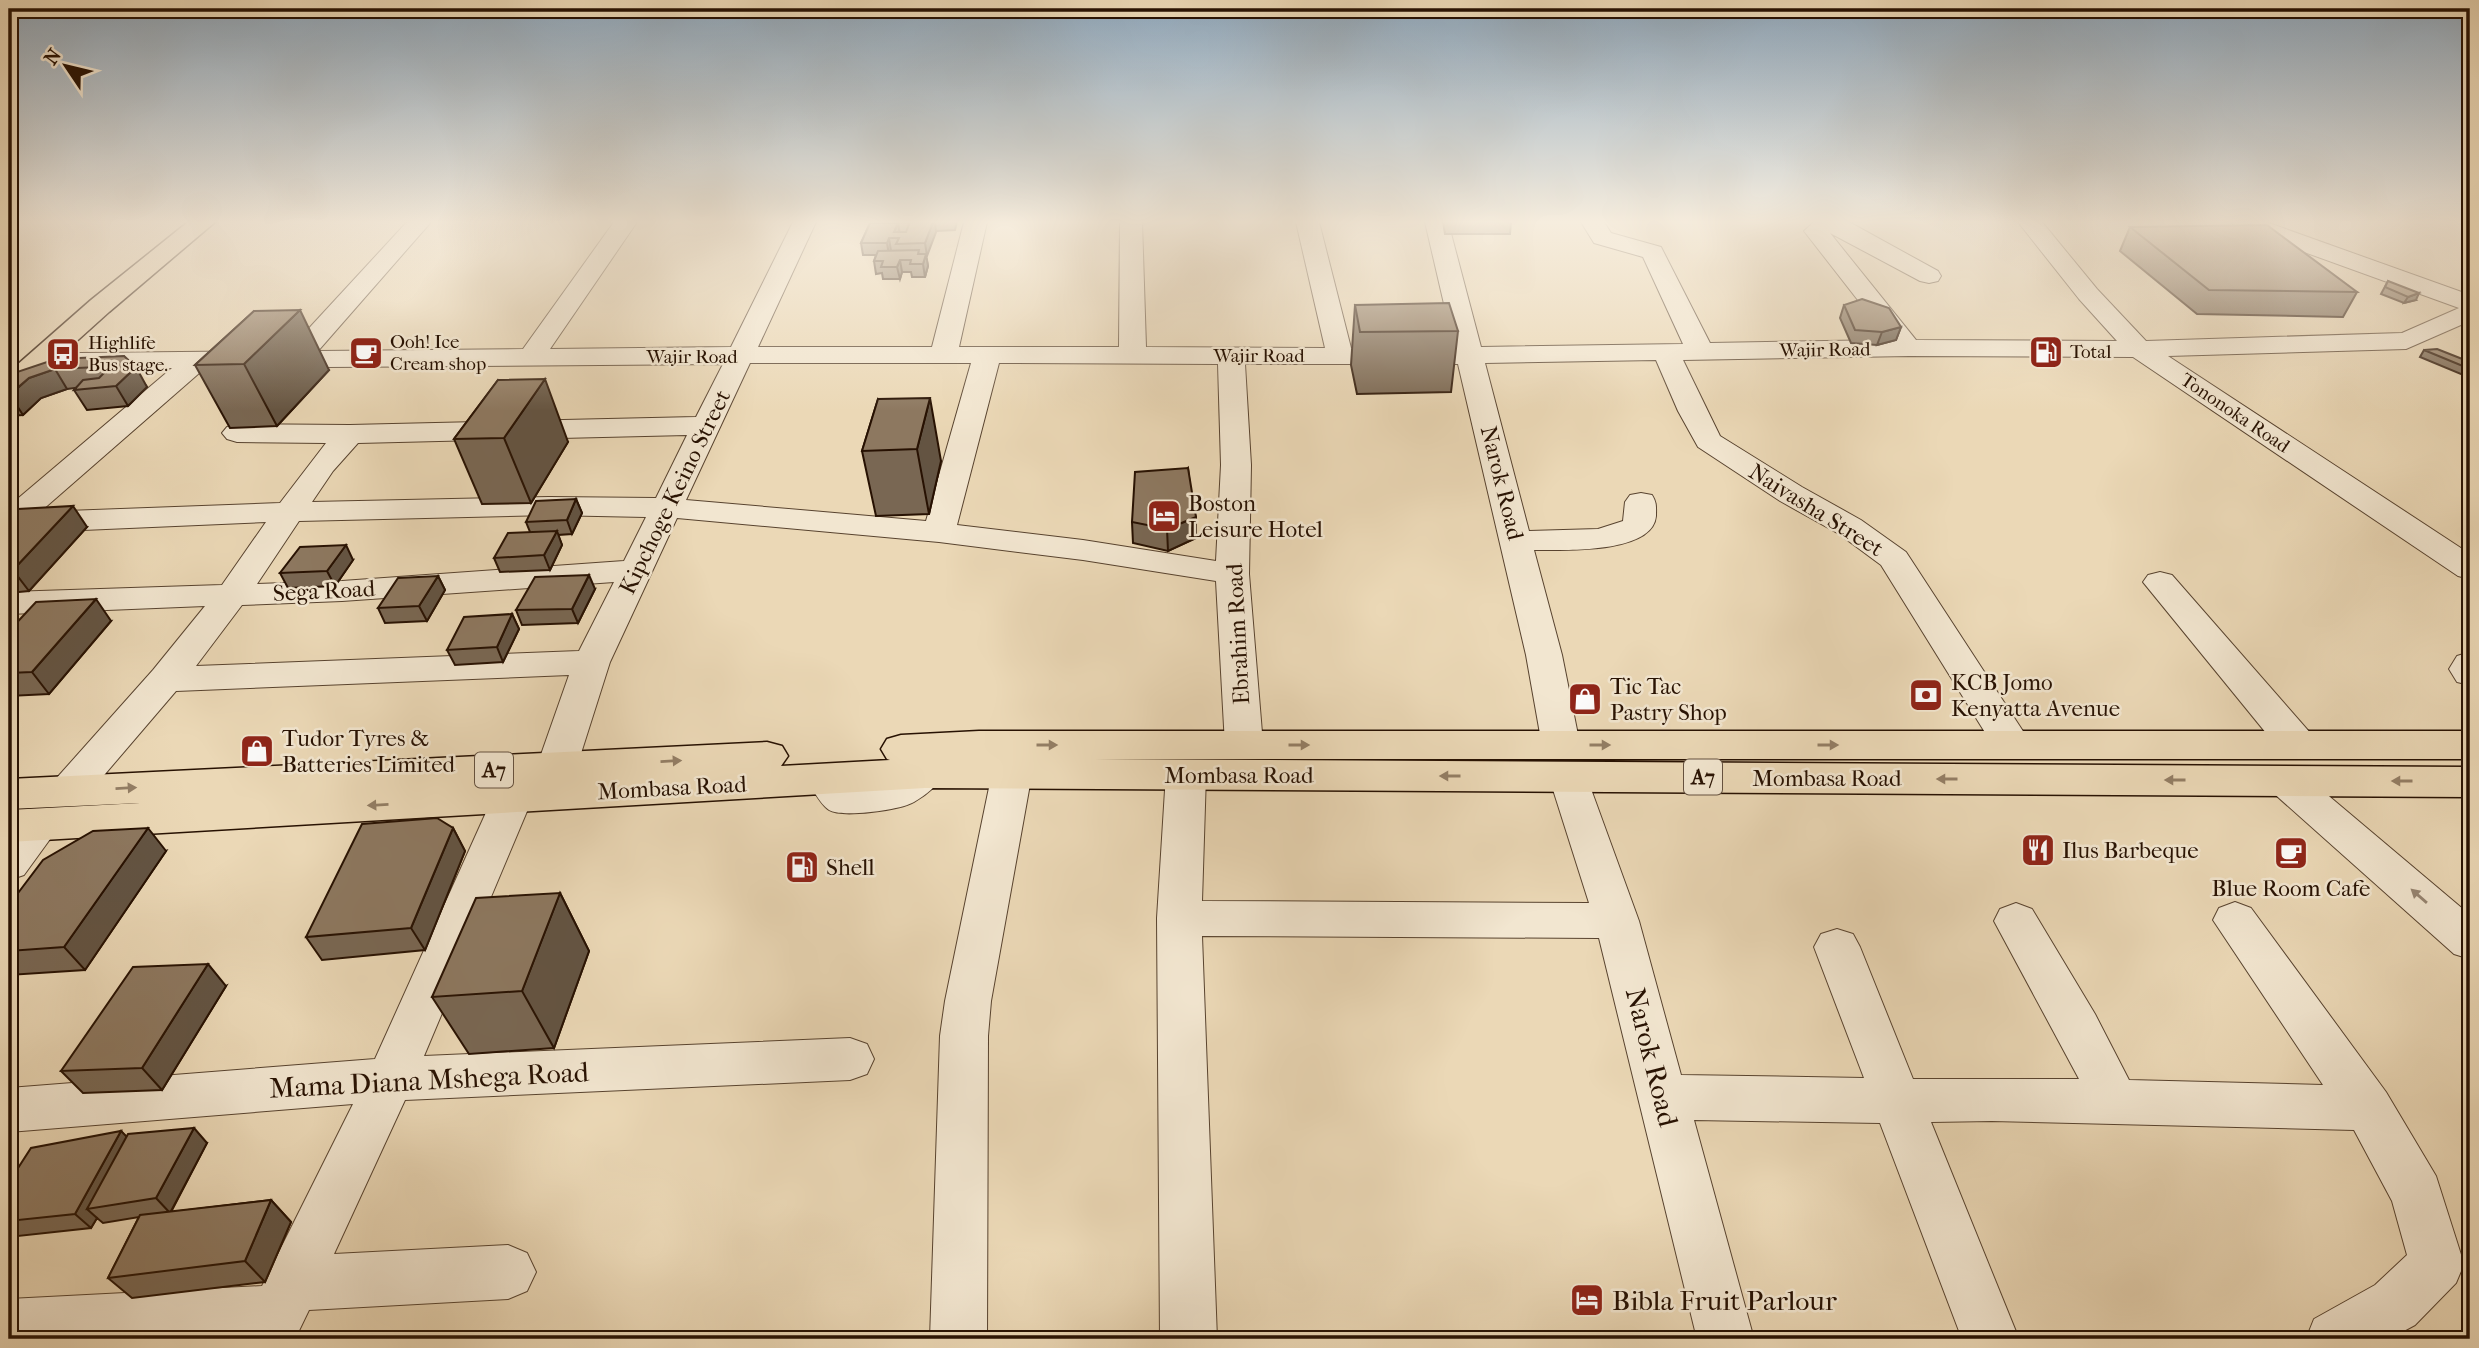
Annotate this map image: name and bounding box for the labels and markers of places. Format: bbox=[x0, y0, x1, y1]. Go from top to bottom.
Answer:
place label: Ooh! Ice Cream shop bbox=[390, 331, 486, 375]
place label: Highlife Bus stage. bbox=[88, 332, 168, 376]
fuel station icon: Total bbox=[2027, 333, 2065, 371]
cafe icon: Ooh! Ice Cream shop bbox=[347, 334, 385, 372]
bus stop icon: Highlife Bus stage. bbox=[44, 335, 82, 373]
place label: Total bbox=[2070, 341, 2111, 363]
place label: Boston Leisure Hotel bbox=[1188, 490, 1324, 543]
hotel icon: Boston Leisure Hotel bbox=[1145, 497, 1183, 535]
place label: KCB Jomo Kenyatta Avenue bbox=[1951, 669, 2120, 722]
place label: Tic Tac Pastry Shop bbox=[1610, 673, 1727, 726]
bank icon: KCB Jomo Kenyatta Avenue bbox=[1907, 676, 1945, 714]
shop icon: Tic Tac Pastry Shop bbox=[1566, 680, 1604, 718]
place label: Tudor Tyres & Batteries Limited bbox=[282, 725, 456, 778]
shop icon: Tudor Tyres & Batteries Limited bbox=[238, 732, 276, 770]
restaurant icon: Ilus Barbeque bbox=[2019, 831, 2057, 869]
cafe icon: Blue Room Cafe bbox=[2272, 834, 2310, 872]
place label: Ilus Barbeque bbox=[2062, 837, 2199, 864]
fuel station icon: Shell bbox=[783, 848, 821, 886]
place label: Shell bbox=[826, 854, 875, 881]
place label: Blue Room Cafe bbox=[2212, 875, 2370, 902]
hotel icon: Bibla Fruit Parlour bbox=[1568, 1281, 1606, 1319]
place label: Bibla Fruit Parlour bbox=[1612, 1284, 1837, 1317]

